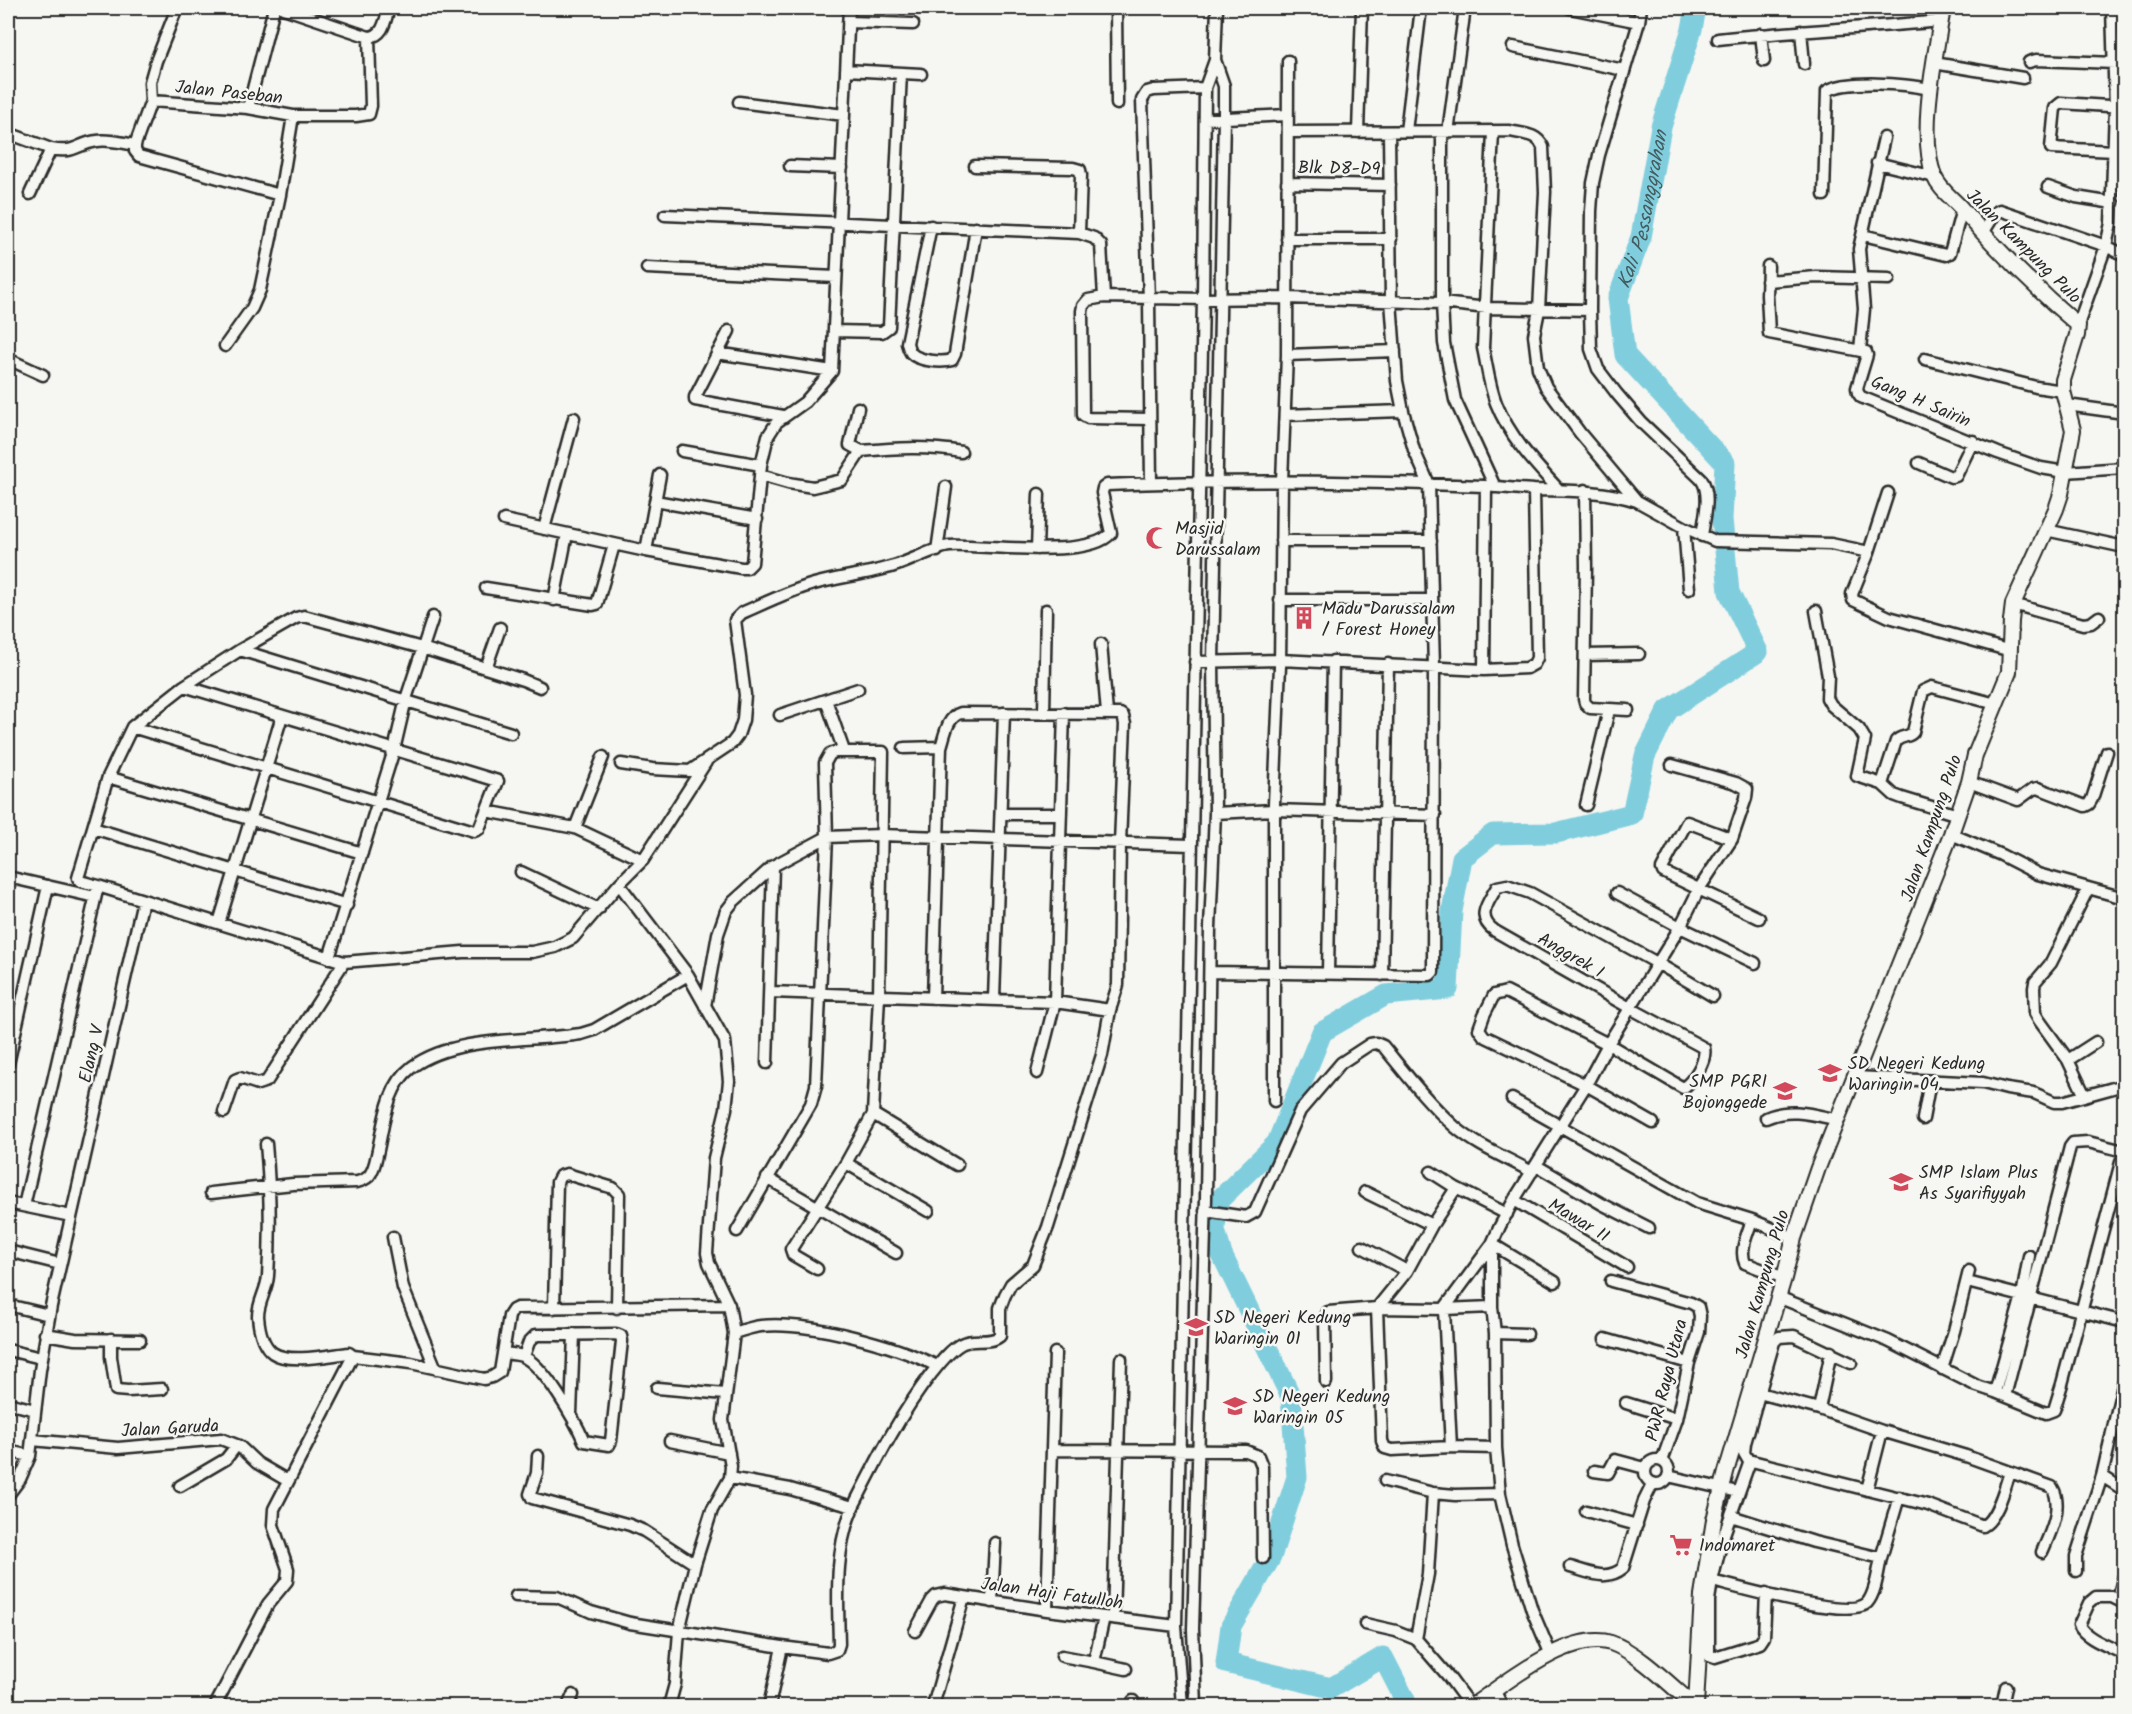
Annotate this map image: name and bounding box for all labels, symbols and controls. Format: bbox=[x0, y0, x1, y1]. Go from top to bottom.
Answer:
street label: Jalan Paseban bbox=[174, 73, 284, 114]
water label: Kali Pessanggrahan bbox=[1609, 127, 1678, 294]
street label: Blk D8-D9 bbox=[1297, 154, 1381, 185]
street label: Jalan Kampung Pulo bbox=[1958, 183, 2087, 312]
street label: Gang H Sairin bbox=[1866, 368, 1975, 436]
place label: Masjid Darussalam bbox=[1175, 515, 1261, 565]
mosque icon: Masjid Darussalam bbox=[1144, 525, 1170, 551]
place label: Madu Darussalam / Forest Honey bbox=[1322, 595, 1455, 645]
building icon: Madu Darussalam / Forest Honey bbox=[1291, 605, 1317, 631]
street label: Jalan Kampung Pulo bbox=[1894, 751, 1971, 906]
street label: Anggrek I bbox=[1531, 926, 1609, 987]
street label: Elang V bbox=[72, 1021, 113, 1086]
place label: SD Negeri Kedung Waringin 04 bbox=[1848, 1050, 1985, 1100]
school or university icon: SD Negeri Kedung Waringin 04 bbox=[1817, 1060, 1843, 1086]
place label: SMP PGRI Bojonggede bbox=[1683, 1068, 1767, 1118]
school or university icon: SMP PGRI Bojonggede bbox=[1772, 1078, 1798, 1104]
place label: SMP Islam Plus As Syarifiyyah bbox=[1919, 1159, 2038, 1209]
school or university icon: SMP Islam Plus As Syarifiyyah bbox=[1888, 1169, 1914, 1195]
street label: Mawar II bbox=[1542, 1191, 1615, 1251]
street label: Jalan Kampung Pulo bbox=[1728, 1207, 1799, 1362]
place label: SD Negeri Kedung Waringin 01 bbox=[1214, 1304, 1351, 1354]
school or university icon: SD Negeri Kedung Waringin 01 bbox=[1183, 1314, 1209, 1340]
street label: PWR Raya Utara bbox=[1638, 1316, 1697, 1445]
place label: SD Negeri Kedung Waringin 05 bbox=[1253, 1383, 1390, 1433]
school or university icon: SD Negeri Kedung Waringin 05 bbox=[1222, 1393, 1248, 1419]
street label: Jalan Garuda bbox=[120, 1412, 220, 1447]
supermarket icon: Indomaret bbox=[1668, 1532, 1694, 1558]
place label: Indomaret bbox=[1699, 1532, 1776, 1561]
street label: Jalan Haji Fatulloh bbox=[979, 1570, 1125, 1619]

